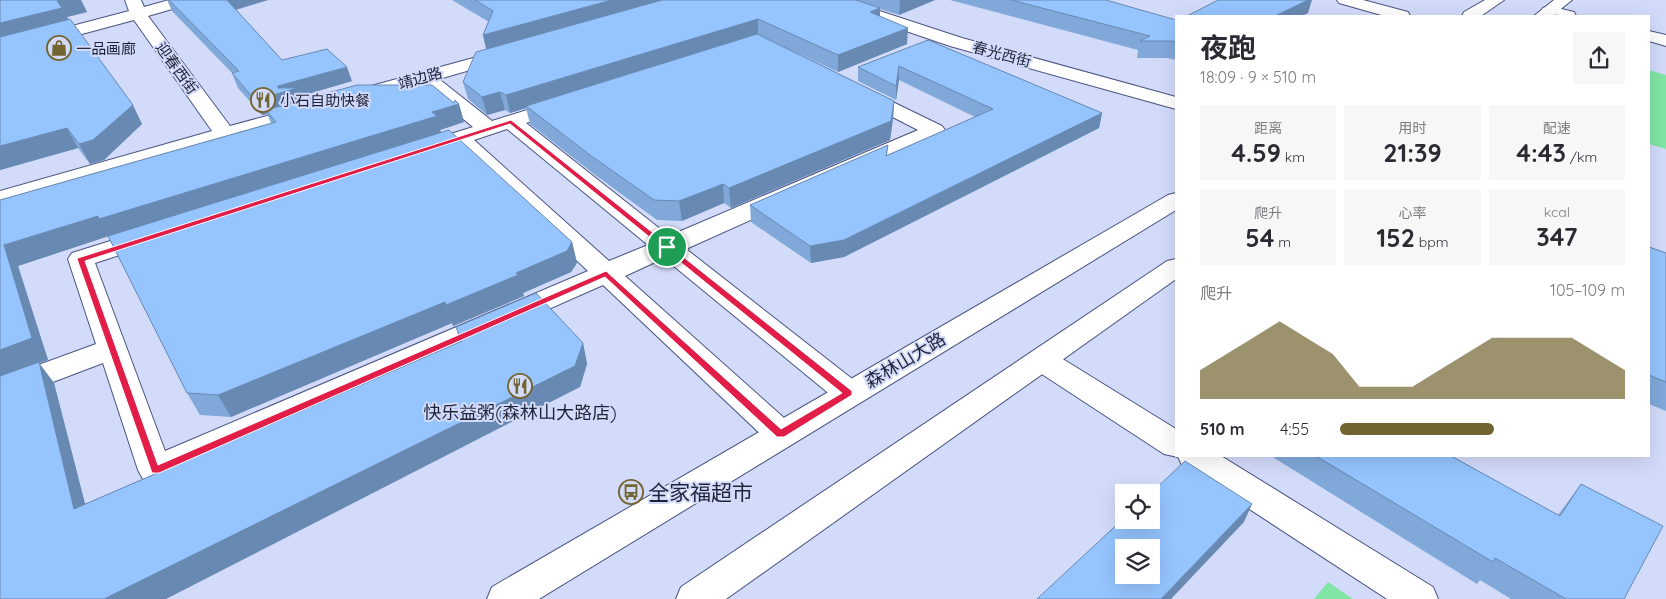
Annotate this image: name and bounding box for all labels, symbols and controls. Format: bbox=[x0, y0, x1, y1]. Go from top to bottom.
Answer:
text: 夜跑 bbox=[1200, 30, 1256, 65]
button: share bbox=[1573, 32, 1625, 84]
shop icon: 一品画廊 bbox=[46, 35, 72, 61]
street label: 春光西街 bbox=[971, 37, 1033, 71]
street label: 迎春西街 bbox=[152, 38, 202, 98]
place label: 一品画廊 bbox=[76, 39, 136, 58]
street label: 靖边路 bbox=[396, 63, 444, 93]
text: 18:09 · 9 × 510 m bbox=[1200, 67, 1316, 87]
restaurant icon: 小石自助快餐 bbox=[250, 87, 276, 113]
place label: 小石自助快餐 bbox=[280, 91, 370, 110]
text: 距离 bbox=[1254, 119, 1282, 137]
text: 用时 bbox=[1398, 119, 1426, 137]
text: 配速 bbox=[1543, 119, 1571, 137]
text: 4.59 bbox=[1231, 137, 1281, 168]
text: 21:39 bbox=[1383, 137, 1442, 168]
text: 4:43 bbox=[1516, 137, 1566, 168]
text: km bbox=[1281, 148, 1305, 166]
text: /km bbox=[1566, 148, 1597, 166]
text: kcal bbox=[1544, 203, 1570, 221]
text: 爬升 bbox=[1254, 204, 1282, 222]
text: 心率 bbox=[1398, 204, 1426, 222]
text: 347 bbox=[1536, 221, 1577, 252]
text: 54 bbox=[1245, 222, 1274, 253]
text: 152 bbox=[1377, 222, 1415, 253]
pin bbox=[646, 226, 688, 268]
icon: arrive bbox=[653, 233, 681, 261]
text: m bbox=[1274, 233, 1291, 251]
text: bpm bbox=[1415, 233, 1448, 251]
text: 105–109 m bbox=[1550, 280, 1625, 300]
text: 爬升 bbox=[1200, 283, 1232, 303]
street label: 森林山大路 bbox=[861, 327, 949, 393]
restaurant icon: 快乐益粥(森林山大路店) bbox=[507, 373, 533, 399]
place label: 快乐益粥(森林山大路店) bbox=[423, 401, 617, 424]
text: 510 m bbox=[1200, 419, 1245, 439]
text: 4:55 bbox=[1280, 419, 1309, 439]
bus stop icon: 全家福超市 bbox=[618, 479, 644, 505]
place label: 全家福超市 bbox=[648, 479, 753, 505]
map controls bbox=[1115, 484, 1160, 584]
button: locate bbox=[1115, 484, 1160, 529]
button: layers bbox=[1115, 539, 1160, 584]

